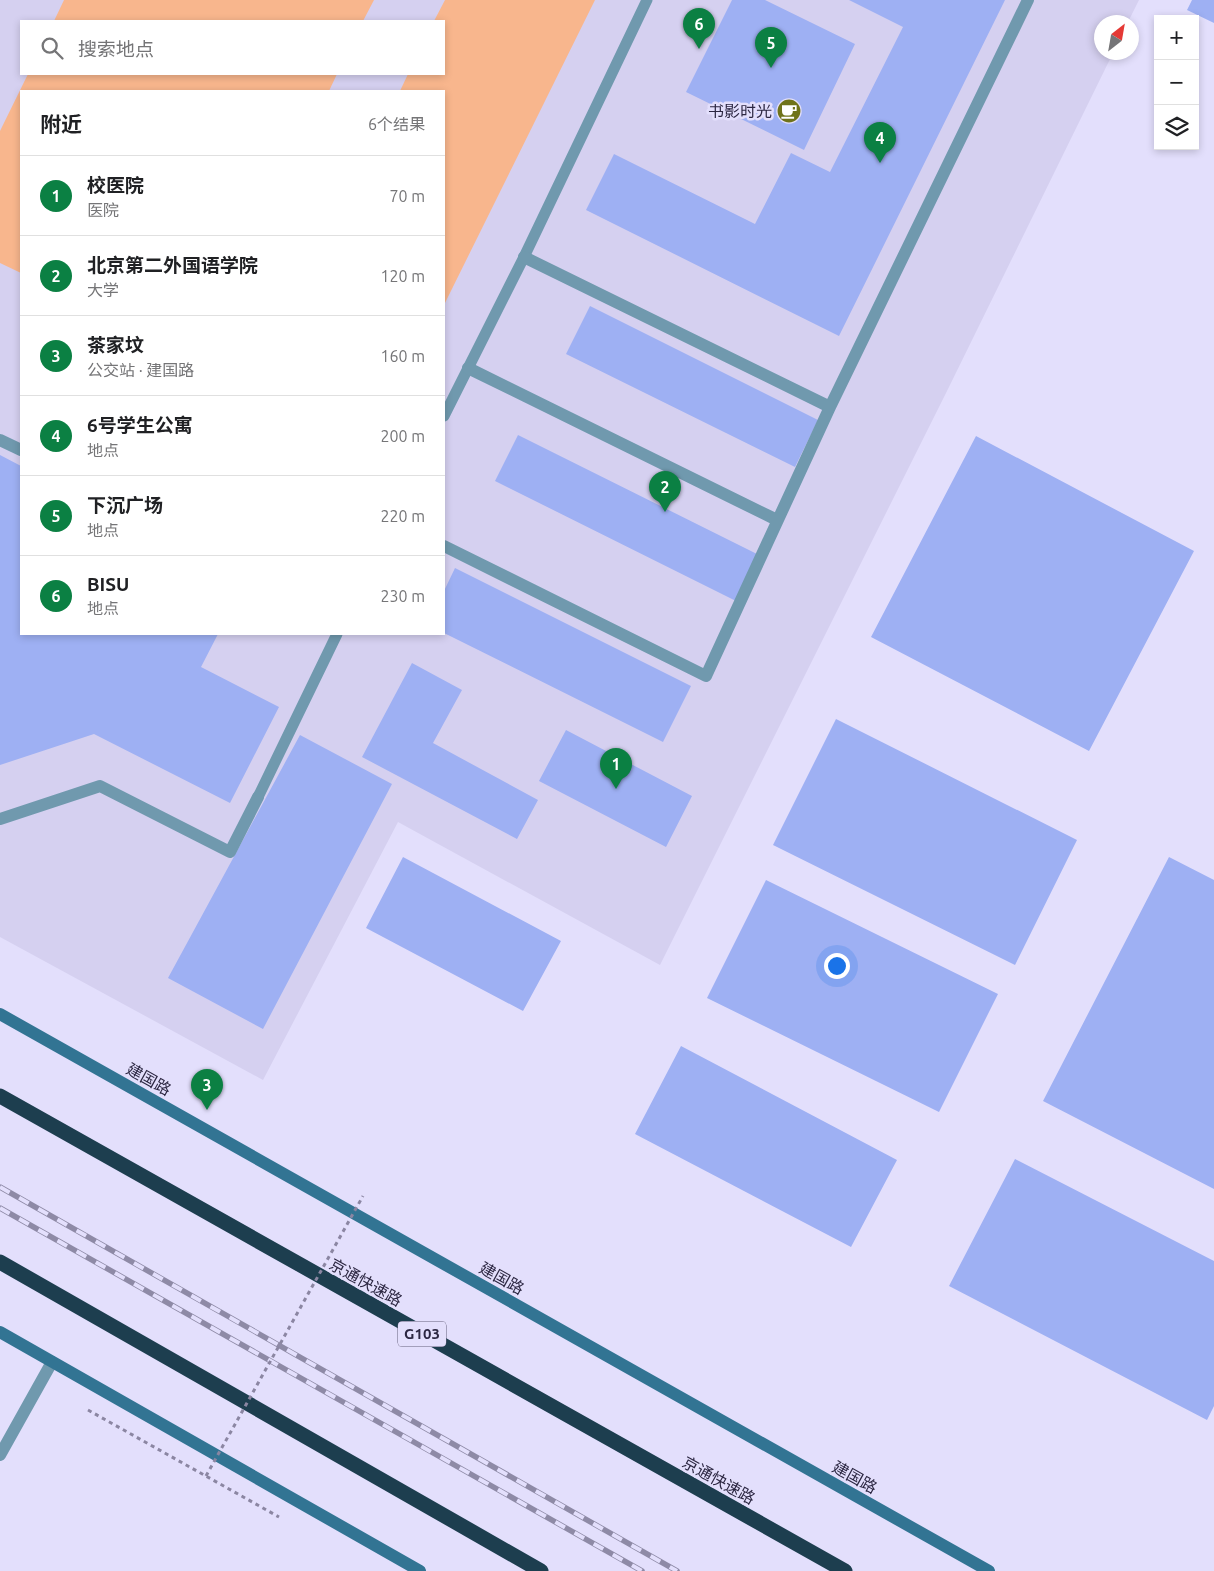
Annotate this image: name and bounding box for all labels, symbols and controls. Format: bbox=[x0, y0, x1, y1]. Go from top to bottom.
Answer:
pin: 6 bbox=[683, 8, 715, 49]
north arrow bbox=[1094, 15, 1139, 60]
map controls bbox=[1154, 15, 1199, 150]
button: + bbox=[1154, 15, 1199, 60]
search box bbox=[20, 20, 445, 75]
pin: 5 bbox=[755, 27, 787, 68]
icon: search bbox=[38, 34, 66, 62]
text: 搜索地点 bbox=[78, 38, 154, 60]
button: − bbox=[1154, 60, 1199, 105]
cafe icon: 书影时光 bbox=[776, 98, 802, 124]
place label: 书影时光 bbox=[708, 102, 772, 120]
button: layers bbox=[1154, 105, 1199, 150]
text: 附近 bbox=[40, 112, 82, 136]
text: 6个结果 bbox=[368, 115, 425, 133]
pin: 4 bbox=[864, 122, 896, 163]
text: 校医院 bbox=[87, 174, 144, 196]
text: 1 bbox=[51, 187, 61, 205]
text: 70 m bbox=[389, 187, 425, 205]
text: 医院 bbox=[87, 201, 119, 219]
text: 北京第二外国语学院 bbox=[87, 254, 258, 276]
text: 2 bbox=[51, 267, 61, 285]
text: 120 m bbox=[380, 267, 425, 285]
text: 大学 bbox=[87, 281, 119, 299]
text: 茶家坟 bbox=[87, 334, 144, 356]
text: 3 bbox=[51, 347, 61, 365]
text: 160 m bbox=[380, 347, 425, 365]
text: 公交站 · 建国路 bbox=[87, 361, 194, 379]
text: 6号学生公寓 bbox=[87, 414, 193, 436]
text: 4 bbox=[51, 427, 61, 445]
text: 200 m bbox=[380, 427, 425, 445]
text: 地点 bbox=[87, 441, 119, 459]
pin: 2 bbox=[649, 471, 681, 512]
text: 下沉广场 bbox=[87, 494, 163, 516]
text: 5 bbox=[51, 507, 61, 525]
text: 220 m bbox=[380, 507, 425, 525]
text: 地点 bbox=[87, 521, 119, 539]
text: BISU bbox=[87, 573, 129, 595]
text: 6 bbox=[51, 587, 61, 605]
text: 230 m bbox=[380, 587, 425, 605]
text: 地点 bbox=[87, 599, 119, 617]
pin: 1 bbox=[600, 748, 632, 789]
your location bbox=[824, 953, 850, 979]
street label: 建国路 bbox=[124, 1059, 174, 1099]
pin: 3 bbox=[191, 1069, 223, 1110]
street label: 京通快速路 bbox=[327, 1255, 405, 1309]
street label: 建国路 bbox=[477, 1258, 527, 1298]
road number: G103 bbox=[398, 1322, 446, 1346]
street label: 京通快速路 bbox=[680, 1453, 758, 1507]
street label: 建国路 bbox=[830, 1457, 880, 1497]

